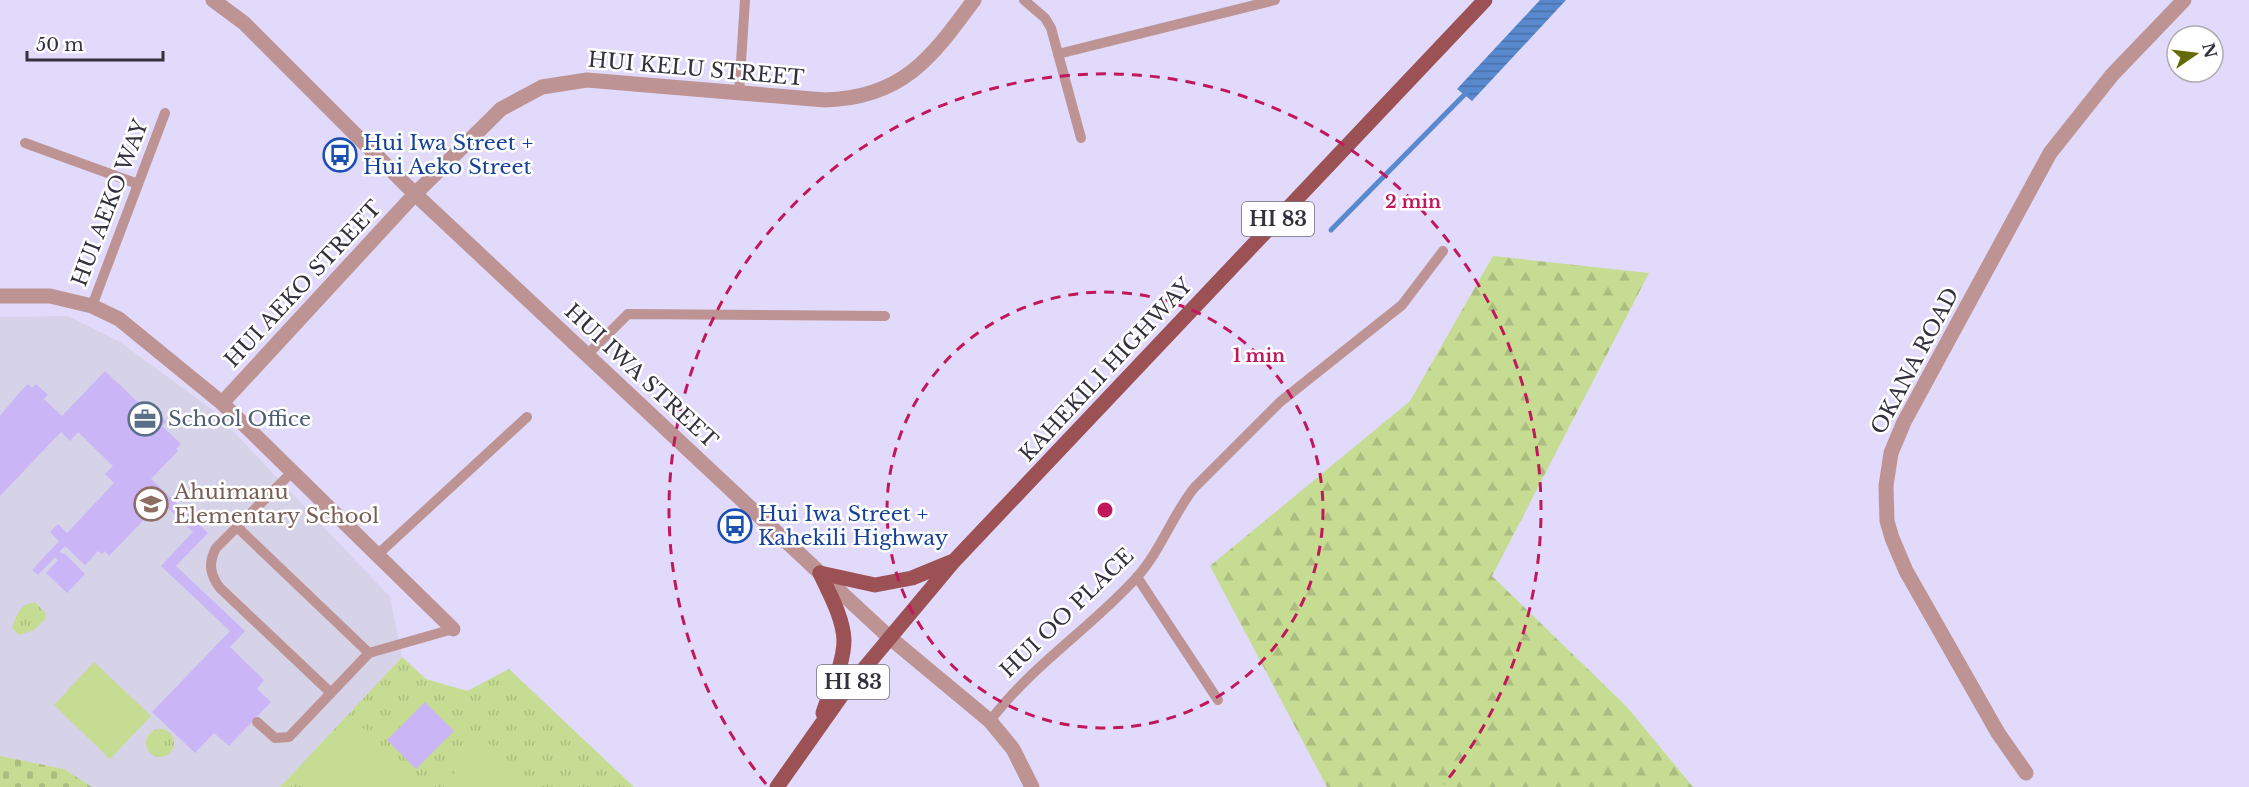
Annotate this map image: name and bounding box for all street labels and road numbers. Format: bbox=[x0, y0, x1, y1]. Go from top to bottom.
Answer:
street label: HUI KELU STREET bbox=[587, 47, 805, 91]
street label: HUI AEKO WAY bbox=[66, 115, 154, 290]
street label: HUI AEKO STREET bbox=[219, 195, 387, 373]
road number: HI 83 bbox=[1242, 202, 1314, 236]
street label: KAHEKILI HIGHWAY bbox=[1014, 272, 1198, 467]
street label: OKANA ROAD bbox=[1865, 283, 1965, 439]
street label: HUI IWA STREET bbox=[559, 298, 723, 454]
street label: HUI OO PLACE bbox=[995, 543, 1139, 683]
road number: HI 83 bbox=[817, 665, 889, 699]

